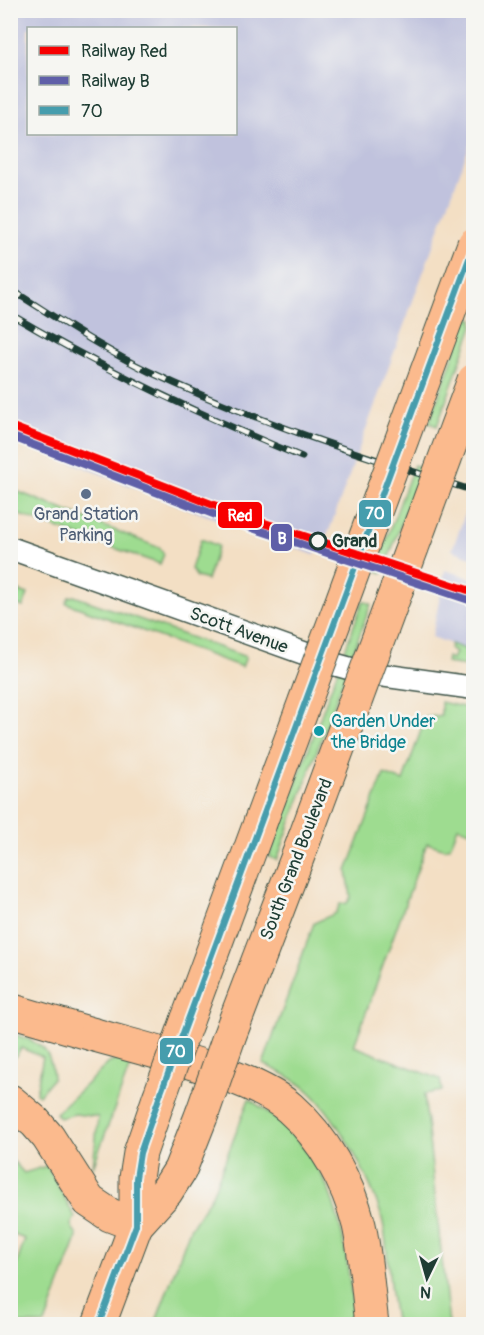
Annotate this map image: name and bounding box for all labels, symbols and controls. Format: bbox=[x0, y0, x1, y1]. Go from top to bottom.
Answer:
legend bbox=[27, 27, 237, 135]
text: Railway Red bbox=[81, 40, 168, 63]
text: Railway B bbox=[81, 70, 150, 93]
text: 70 bbox=[81, 100, 103, 123]
marker: Grand Station Parking bbox=[79, 487, 93, 501]
line badge: 70 bbox=[358, 499, 392, 528]
line badge: Red bbox=[217, 501, 263, 529]
place label: Grand Station Parking bbox=[34, 503, 138, 547]
text: 70 bbox=[365, 504, 385, 524]
text: Red bbox=[228, 506, 253, 526]
line badge: B bbox=[270, 523, 293, 552]
text: B bbox=[277, 529, 287, 549]
place label: Grand bbox=[332, 530, 377, 553]
marker: Grand bbox=[309, 532, 327, 550]
street label: Scott Avenue bbox=[186, 602, 291, 659]
place label: Garden Under the Bridge bbox=[330, 710, 436, 754]
marker: Garden Under the Bridge bbox=[312, 724, 326, 738]
street label: South Grand Boulevard bbox=[255, 775, 338, 943]
line badge: 70 bbox=[159, 1037, 194, 1065]
text: 70 bbox=[166, 1042, 186, 1062]
north arrow bbox=[397, 1248, 457, 1308]
text: N bbox=[419, 1281, 432, 1302]

